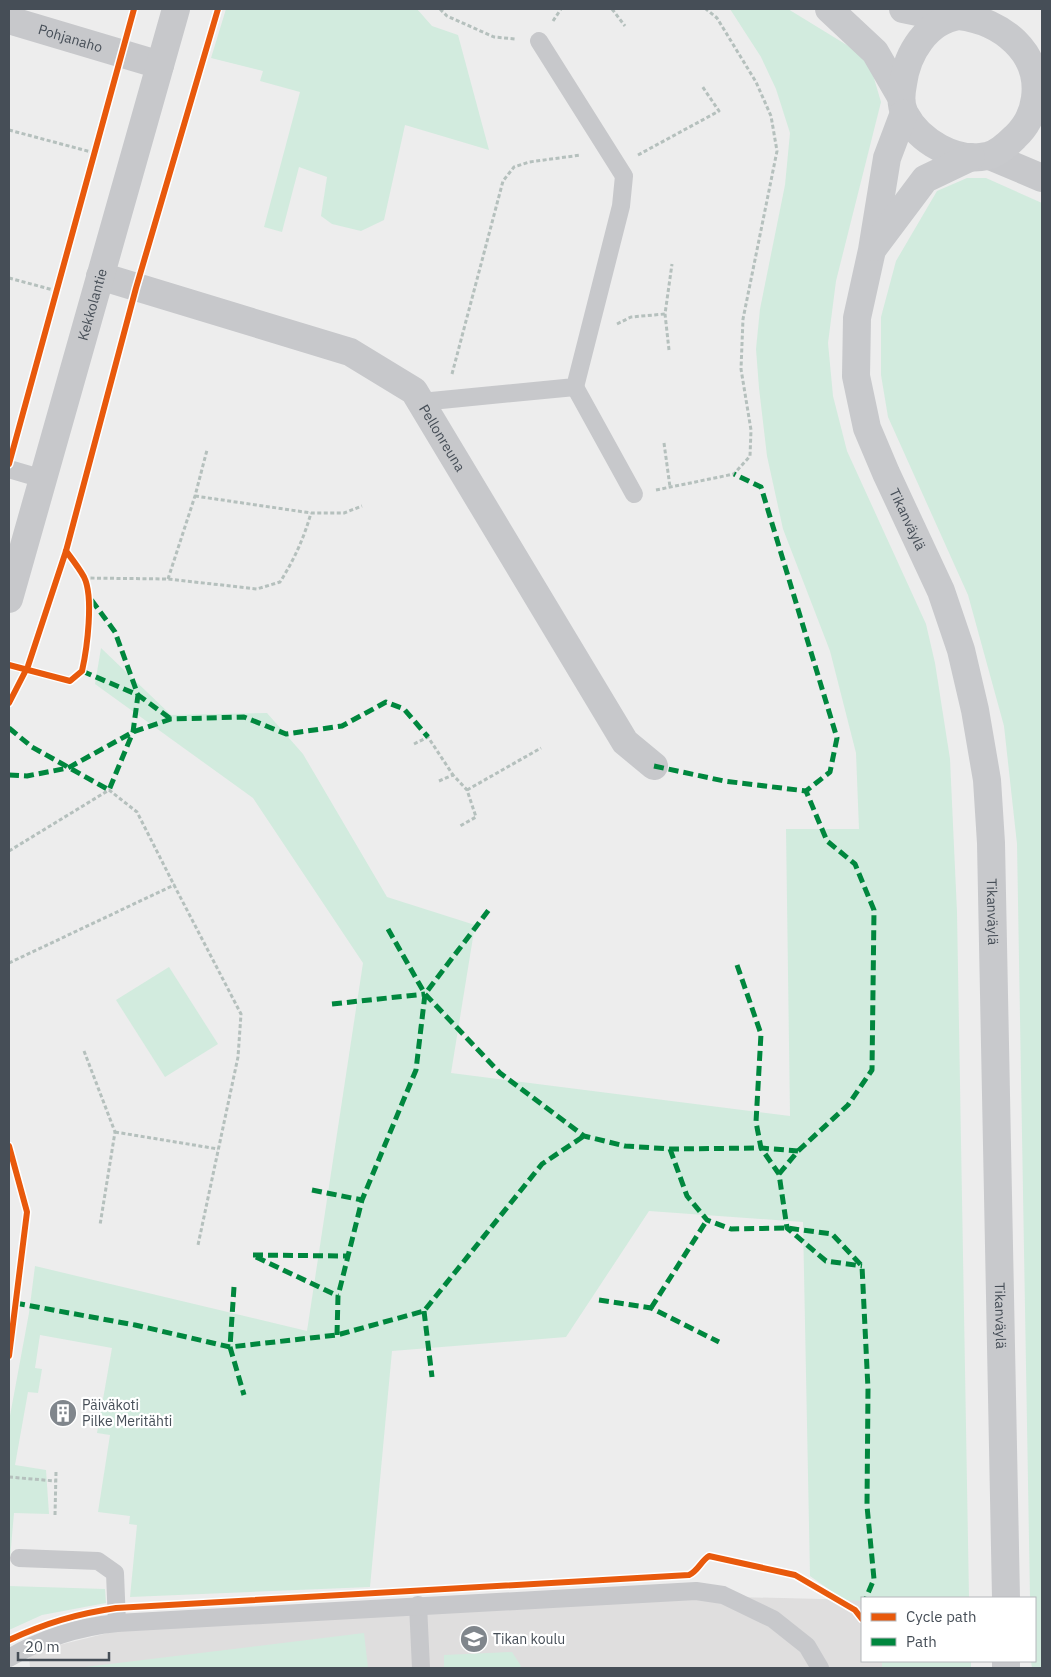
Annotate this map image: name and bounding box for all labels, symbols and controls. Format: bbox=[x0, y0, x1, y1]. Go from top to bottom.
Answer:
street label: Pohjanaho bbox=[36, 20, 105, 56]
street label: Kekkolantie bbox=[74, 266, 111, 343]
street label: Pellonreuna bbox=[415, 401, 470, 475]
street label: Tikanväylä bbox=[885, 485, 930, 554]
street label: Tikanväylä bbox=[983, 878, 1002, 946]
street label: Tikanväylä bbox=[991, 1282, 1010, 1350]
place label: Päiväkoti Pilke Meritähti bbox=[82, 1396, 172, 1430]
building icon: Päiväkoti Pilke Meritähti bbox=[48, 1398, 78, 1428]
legend bbox=[861, 1597, 1036, 1662]
text: Cycle path bbox=[906, 1607, 977, 1626]
school or university icon: Tikan koulu bbox=[459, 1624, 489, 1654]
scale bar bbox=[18, 1630, 109, 1662]
place label: Tikan koulu bbox=[493, 1630, 565, 1648]
text: Path bbox=[906, 1632, 937, 1651]
text: 20 m bbox=[25, 1637, 60, 1656]

